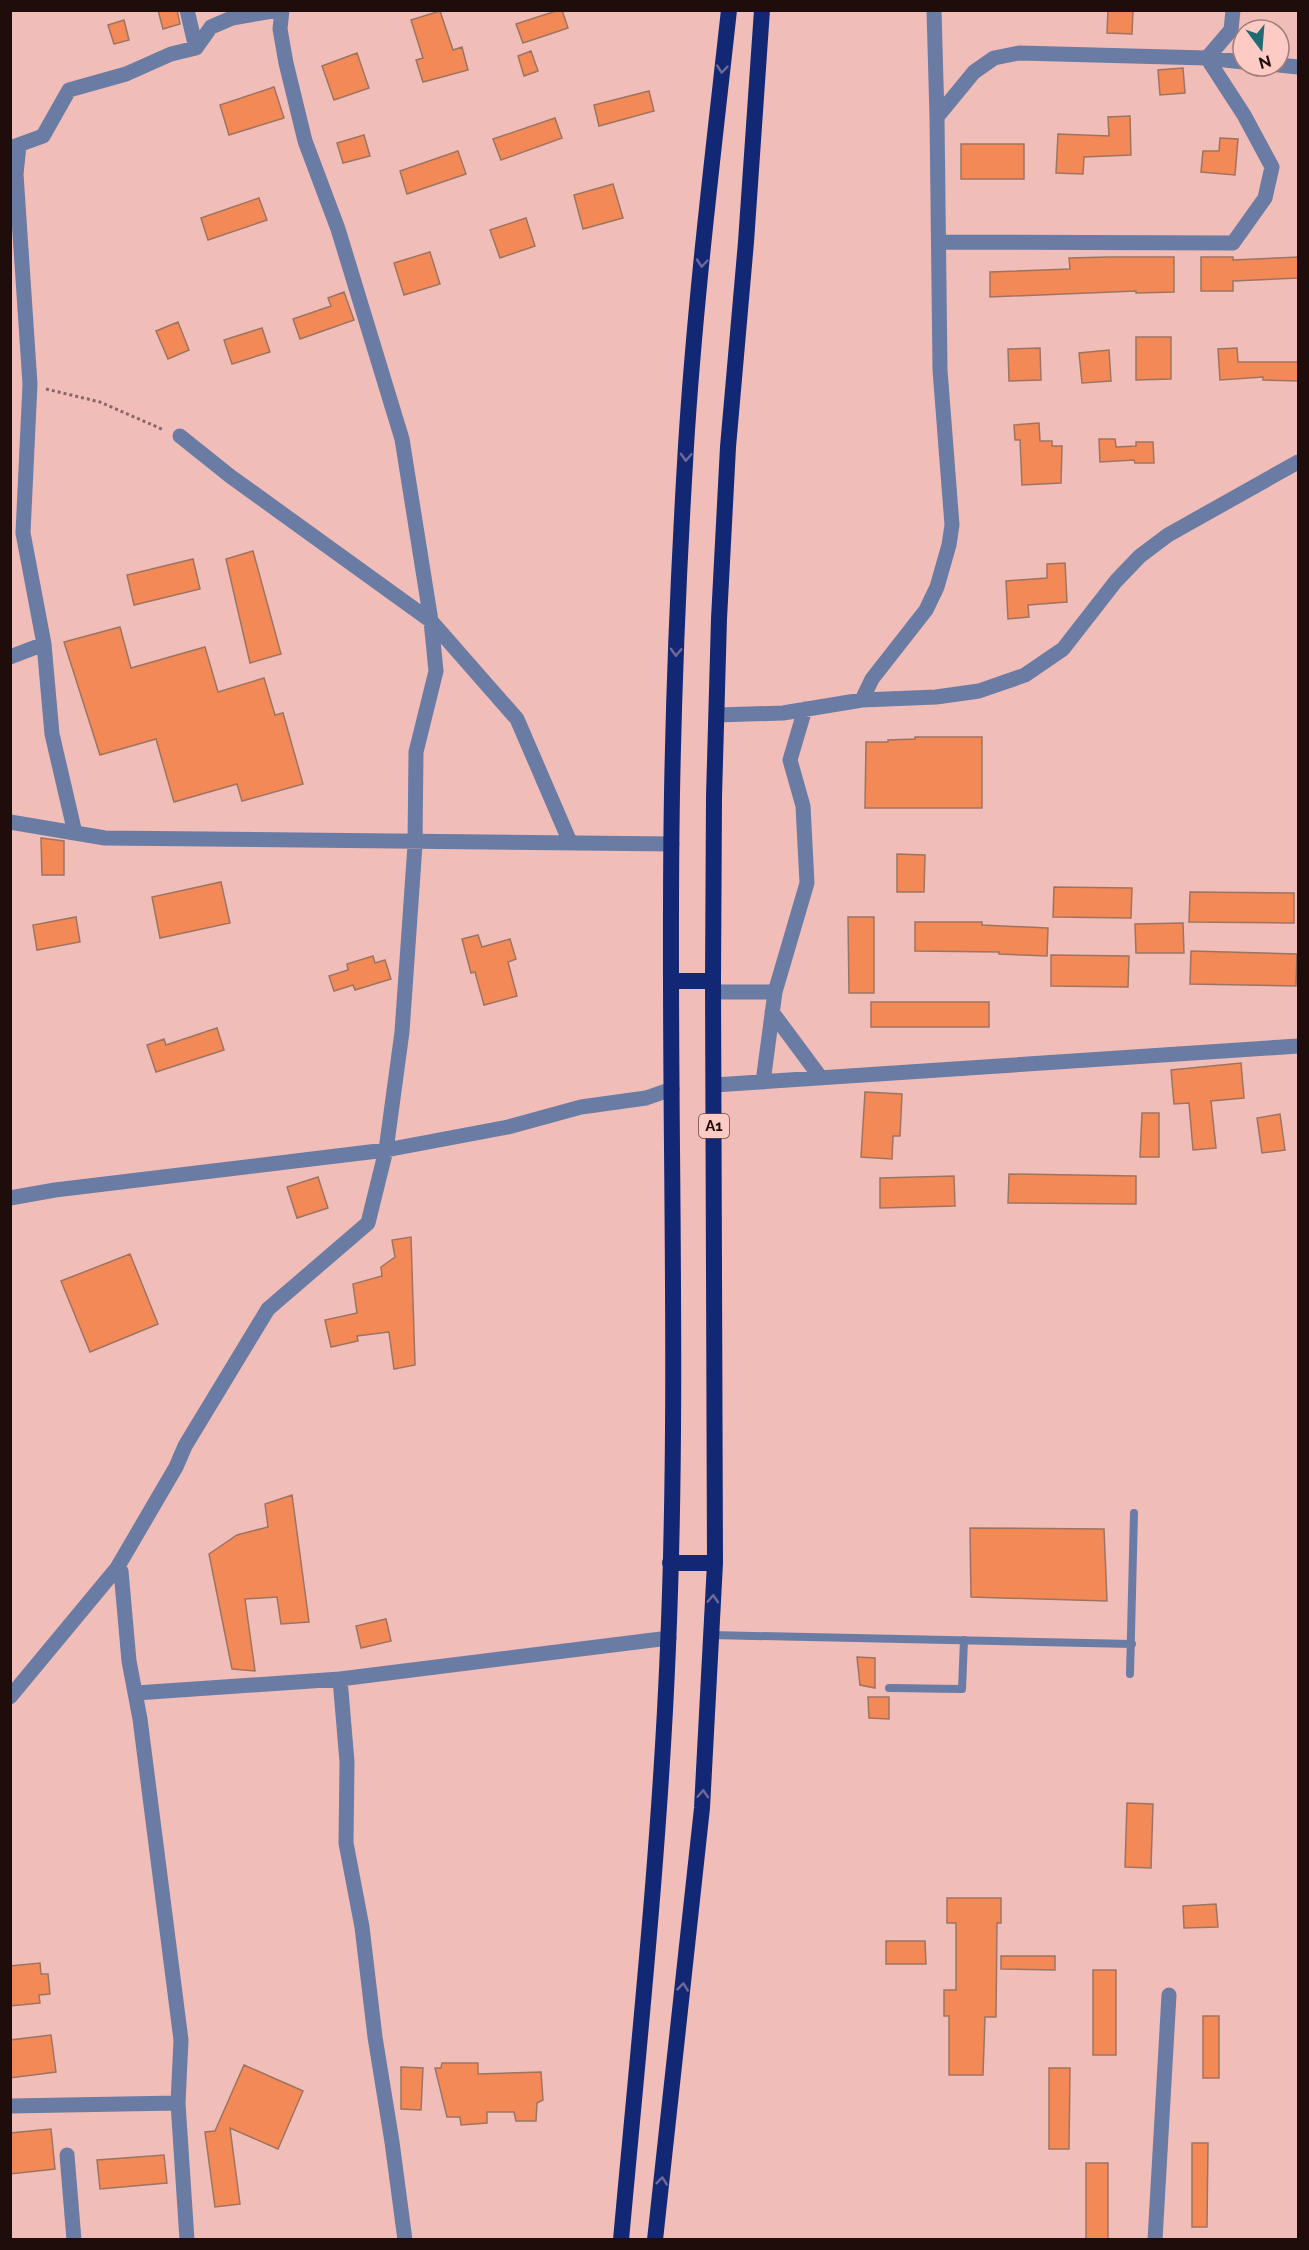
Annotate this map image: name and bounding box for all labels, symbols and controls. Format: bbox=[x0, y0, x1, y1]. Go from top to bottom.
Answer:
north arrow bbox=[1231, 18, 1291, 78]
text: N bbox=[1257, 51, 1273, 73]
one-way arrow bbox=[716, 64, 729, 73]
one-way arrow bbox=[696, 258, 709, 267]
one-way arrow bbox=[679, 452, 692, 461]
one-way arrow bbox=[670, 647, 683, 656]
road number: A1 bbox=[699, 1114, 729, 1138]
one-way arrow bbox=[707, 1594, 720, 1603]
one-way arrow bbox=[697, 1789, 710, 1798]
one-way arrow bbox=[676, 1983, 689, 1992]
one-way arrow bbox=[655, 2177, 668, 2186]

